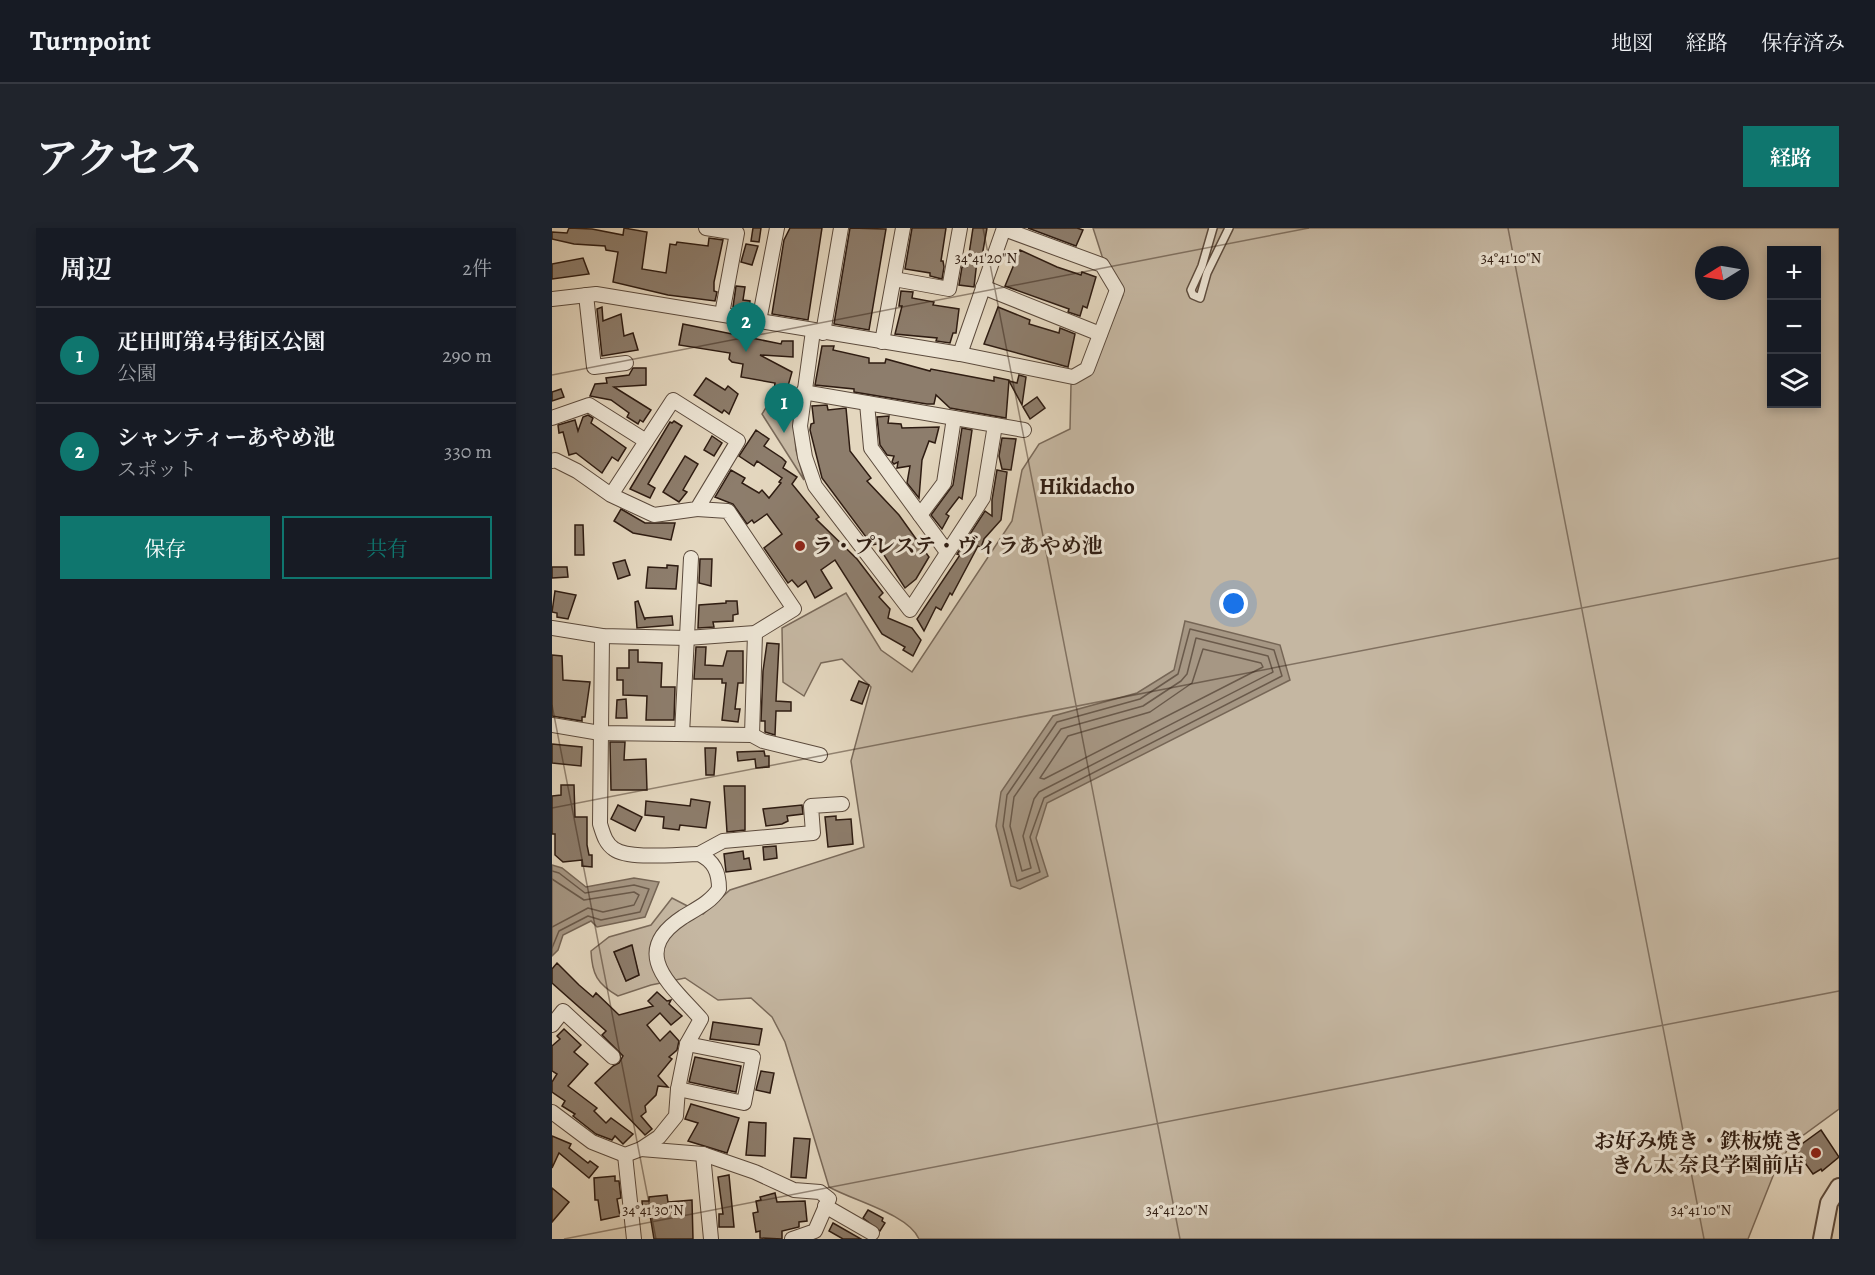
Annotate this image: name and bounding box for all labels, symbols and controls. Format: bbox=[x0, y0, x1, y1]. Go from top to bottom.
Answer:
text: Turnpoint bbox=[30, 22, 151, 60]
text: 地図 bbox=[1611, 29, 1653, 57]
text: 経路 bbox=[1686, 29, 1728, 57]
text: 保存済み bbox=[1761, 29, 1845, 57]
button: 経路 bbox=[1743, 126, 1839, 187]
text: アクセス bbox=[36, 130, 203, 187]
north arrow bbox=[1695, 246, 1749, 300]
map controls bbox=[1767, 246, 1821, 408]
button: + bbox=[1767, 246, 1821, 300]
text: 34°41'20"N bbox=[955, 248, 1017, 268]
text: 34°41'10"N bbox=[1481, 248, 1541, 268]
text: 周辺 bbox=[60, 252, 112, 287]
text: 2件 bbox=[463, 255, 492, 282]
button: − bbox=[1767, 300, 1821, 354]
pin: 2 bbox=[726, 302, 766, 352]
text: 疋田町第4号街区公園 bbox=[117, 327, 325, 357]
text: 1 bbox=[76, 342, 83, 369]
text: 290 m bbox=[442, 342, 492, 369]
button: layers bbox=[1767, 354, 1821, 408]
text: 公園 bbox=[117, 360, 157, 387]
pin: 1 bbox=[764, 384, 804, 433]
text: シャンティーあやめ池 bbox=[117, 423, 335, 453]
text: 2 bbox=[75, 438, 84, 465]
text: 330 m bbox=[444, 438, 492, 465]
text: スポット bbox=[117, 456, 197, 483]
district label: Hikidacho bbox=[1039, 472, 1135, 502]
button: 保存 bbox=[60, 516, 270, 579]
button: 共有 bbox=[282, 516, 492, 579]
place label: ラ・プレステ・ヴィラあやめ池 bbox=[812, 532, 1103, 560]
marker: ラ・プレステ・ヴィラあやめ池 bbox=[793, 539, 807, 553]
your location bbox=[1219, 589, 1248, 618]
place label: お好み焼き・鉄板焼き きん太 奈良学園前店 bbox=[1594, 1127, 1804, 1179]
marker: お好み焼き・鉄板焼き きん太 奈良学園前店 bbox=[1809, 1146, 1823, 1160]
text: 34°41'30"N bbox=[622, 1200, 684, 1220]
text: 34°41'20"N bbox=[1146, 1200, 1208, 1220]
text: 34°41'10"N bbox=[1671, 1200, 1731, 1220]

